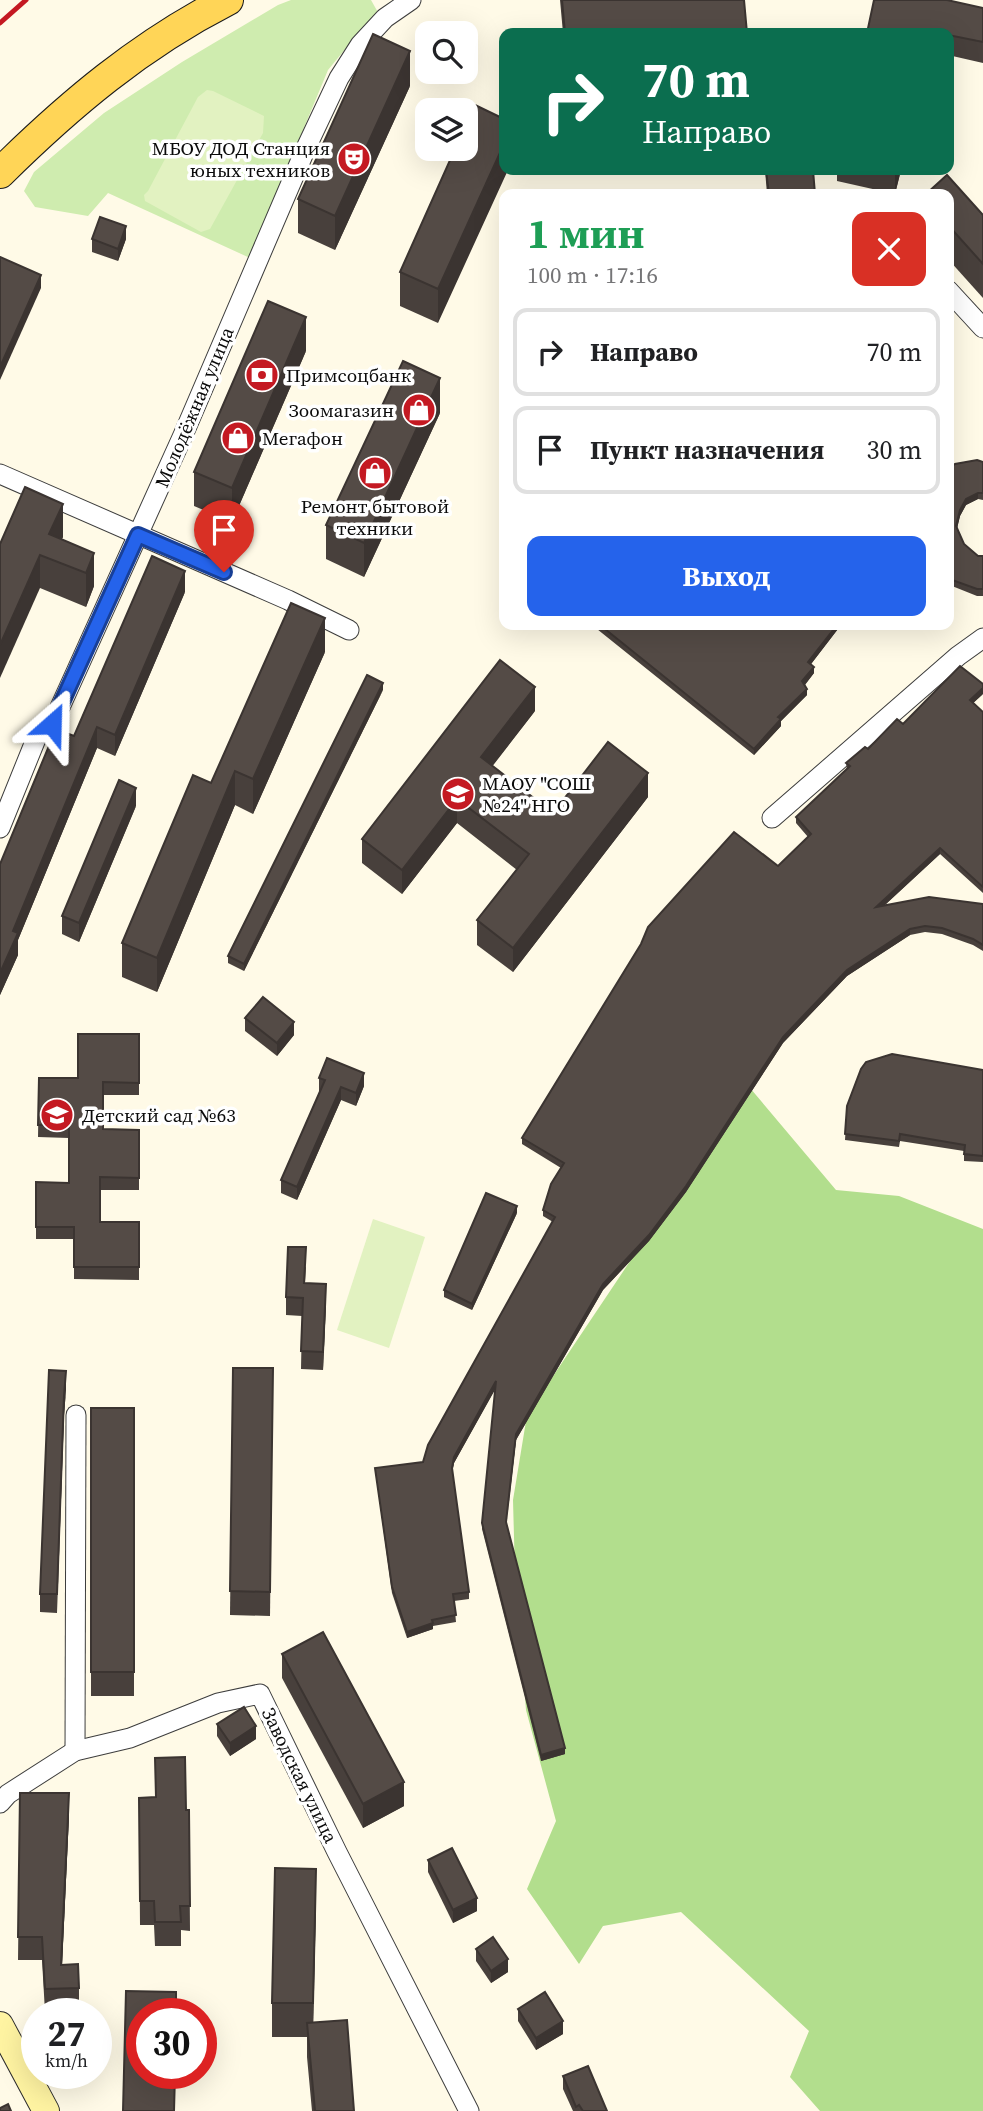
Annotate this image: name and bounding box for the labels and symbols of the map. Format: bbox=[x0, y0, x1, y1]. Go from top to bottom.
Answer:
place label: МБОУ ДОД Станция юных техников bbox=[152, 135, 330, 183]
theatre icon: МБОУ ДОД Станция юных техников bbox=[335, 140, 373, 178]
street label: Молодёжная улица bbox=[148, 322, 240, 491]
bank icon: Примсоцбанк bbox=[243, 356, 281, 394]
place label: Примсоцбанк bbox=[286, 362, 412, 388]
shop icon: Зоомагазин bbox=[400, 391, 438, 429]
place label: Зоомагазин bbox=[288, 397, 394, 423]
shop icon: Мегафон bbox=[219, 419, 257, 457]
place label: Мегафон bbox=[262, 425, 343, 451]
shop icon: Ремонт бытовой техники bbox=[356, 454, 394, 492]
place label: Ремонт бытовой техники bbox=[301, 493, 449, 541]
pin bbox=[194, 500, 254, 572]
position arrow bbox=[15, 687, 89, 761]
place label: МАОУ "СОШ №24" НГО bbox=[482, 770, 591, 818]
school or university icon: МАОУ "СОШ №24" НГО bbox=[439, 775, 477, 813]
school or university icon: Детский сад №63 bbox=[38, 1096, 76, 1134]
place label: Детский сад №63 bbox=[82, 1102, 236, 1128]
street label: Заводская улица bbox=[256, 1703, 344, 1847]
speed limit sign: 30 bbox=[126, 1998, 217, 2089]

